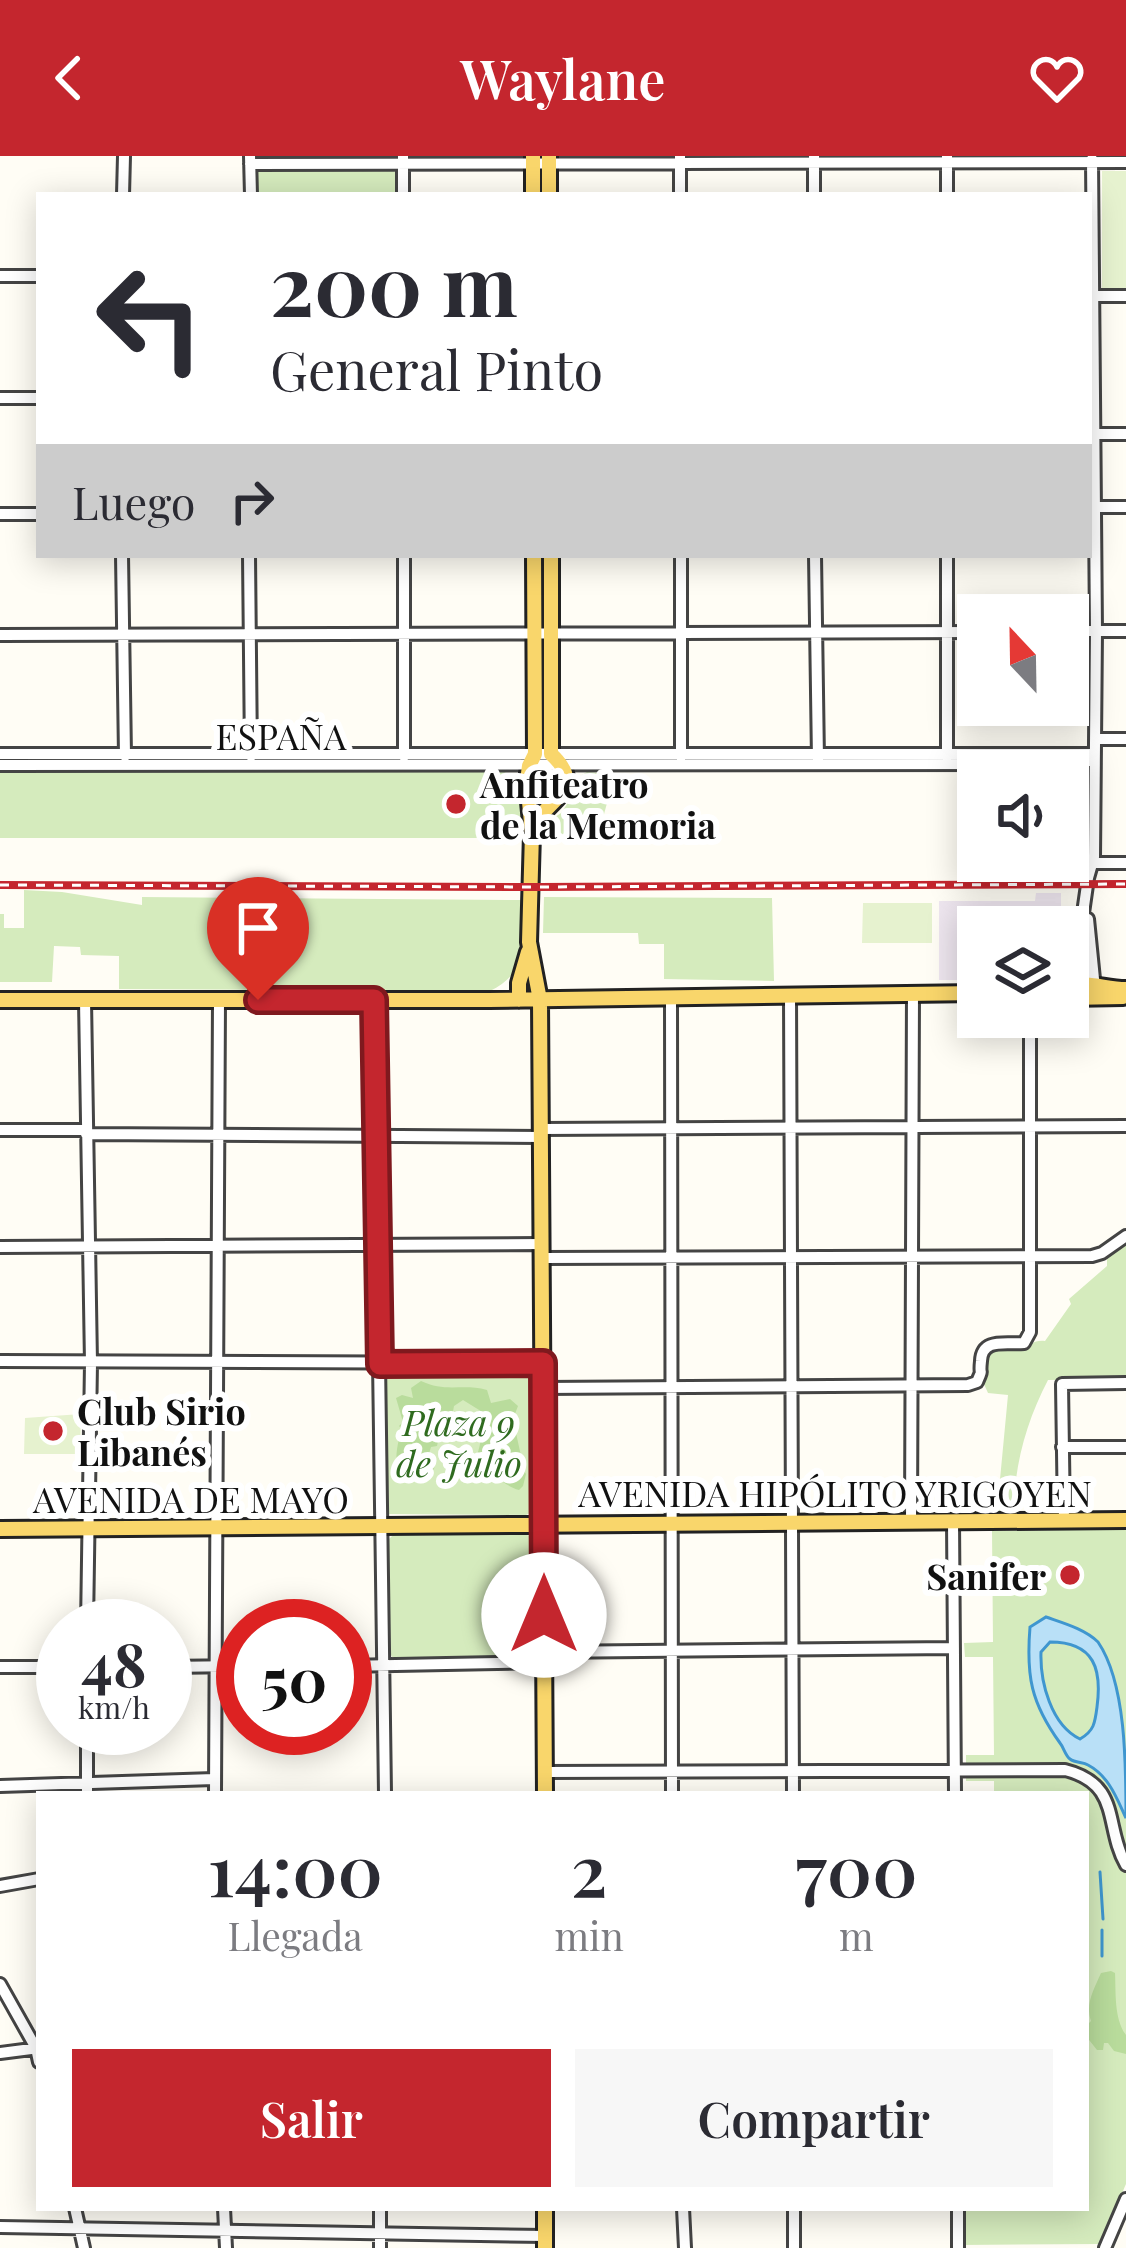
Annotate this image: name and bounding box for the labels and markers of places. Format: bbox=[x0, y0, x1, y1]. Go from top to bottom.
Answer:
place label: Anfiteatro de la Memoria bbox=[479, 759, 716, 848]
marker: Anfiteatro de la Memoria bbox=[443, 791, 469, 817]
pin bbox=[207, 877, 309, 1000]
place label: Club Sirio Libanés bbox=[77, 1386, 246, 1475]
marker: Club Sirio Libanés bbox=[40, 1418, 66, 1444]
place label: Sanifer bbox=[926, 1551, 1046, 1599]
marker: Sanifer bbox=[1057, 1562, 1083, 1588]

